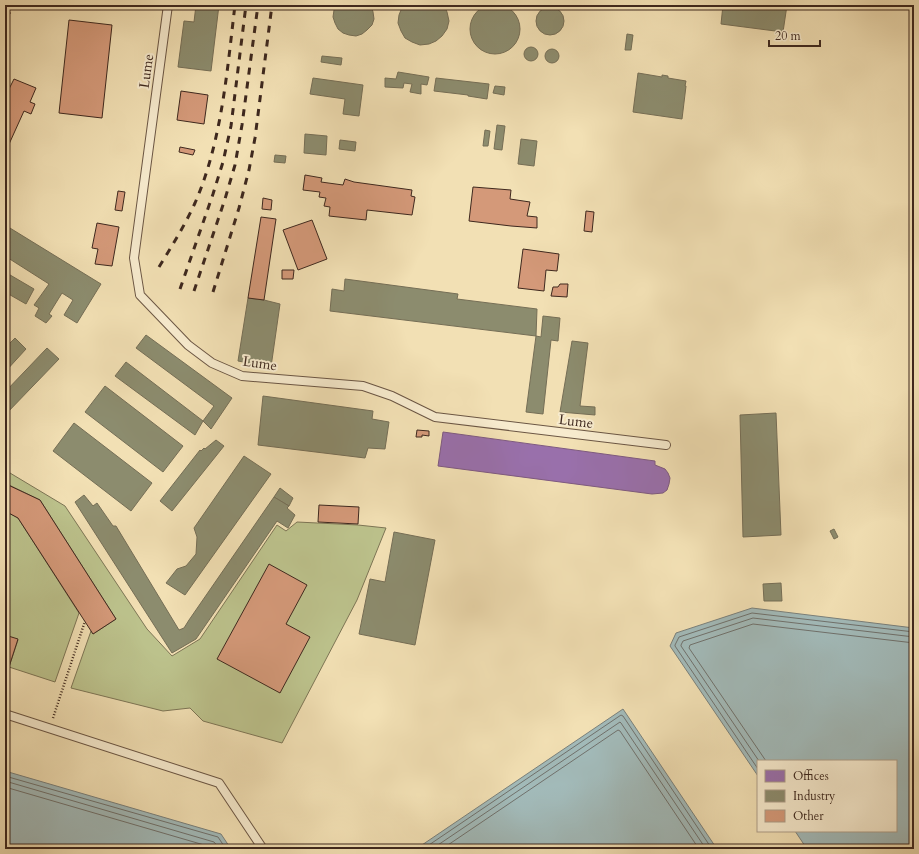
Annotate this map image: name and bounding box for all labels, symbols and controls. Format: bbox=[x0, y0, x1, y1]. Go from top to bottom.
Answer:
scale bar bbox=[769, 22, 820, 48]
text: 20 m bbox=[775, 28, 802, 44]
street label: Lume bbox=[135, 53, 158, 89]
street label: Lume bbox=[242, 352, 278, 375]
street label: Lume bbox=[558, 410, 594, 433]
legend bbox=[757, 760, 897, 832]
text: Offices bbox=[793, 768, 829, 784]
text: Industry bbox=[793, 788, 836, 804]
text: Other bbox=[793, 808, 824, 824]

